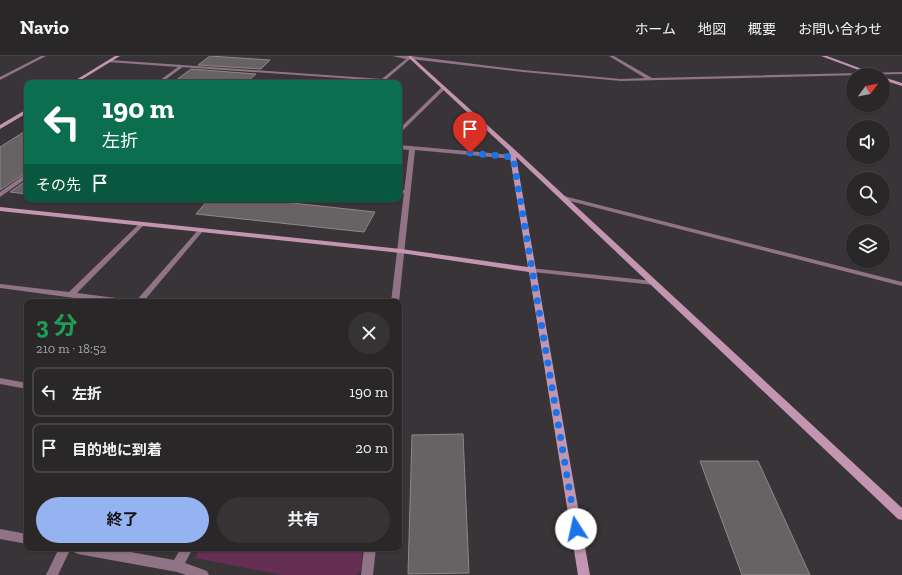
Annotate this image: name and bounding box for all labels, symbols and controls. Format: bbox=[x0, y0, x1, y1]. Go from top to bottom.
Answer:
text: Navio bbox=[20, 16, 69, 39]
text: ホーム bbox=[634, 21, 676, 38]
text: 地図 bbox=[698, 21, 726, 38]
text: 概要 bbox=[748, 21, 776, 38]
text: お問い合わせ bbox=[798, 21, 882, 38]
north arrow bbox=[846, 68, 890, 112]
map controls bbox=[846, 68, 890, 268]
text: 190 m bbox=[102, 92, 174, 125]
icon: left bbox=[36, 96, 88, 148]
pin bbox=[453, 112, 487, 153]
icon: arrive bbox=[459, 118, 481, 140]
button: sound bbox=[846, 120, 890, 164]
text: 左折 bbox=[102, 130, 138, 152]
icon: arrive bbox=[89, 172, 111, 194]
button: search bbox=[846, 172, 890, 216]
text: その先 bbox=[36, 176, 81, 194]
button: layers bbox=[846, 224, 890, 268]
text: 3 分 bbox=[36, 311, 77, 340]
button: close bbox=[348, 312, 390, 354]
text: 210 m · 18:52 bbox=[36, 341, 106, 356]
icon: left bbox=[38, 381, 60, 403]
text: 190 m bbox=[349, 383, 388, 401]
text: 左折 bbox=[72, 385, 102, 403]
icon: arrive bbox=[38, 437, 60, 459]
text: 20 m bbox=[355, 439, 388, 457]
text: 目的地に到着 bbox=[72, 441, 162, 459]
button: 終了 bbox=[36, 497, 209, 543]
button: 共有 bbox=[217, 497, 390, 543]
position arrow bbox=[555, 508, 597, 550]

